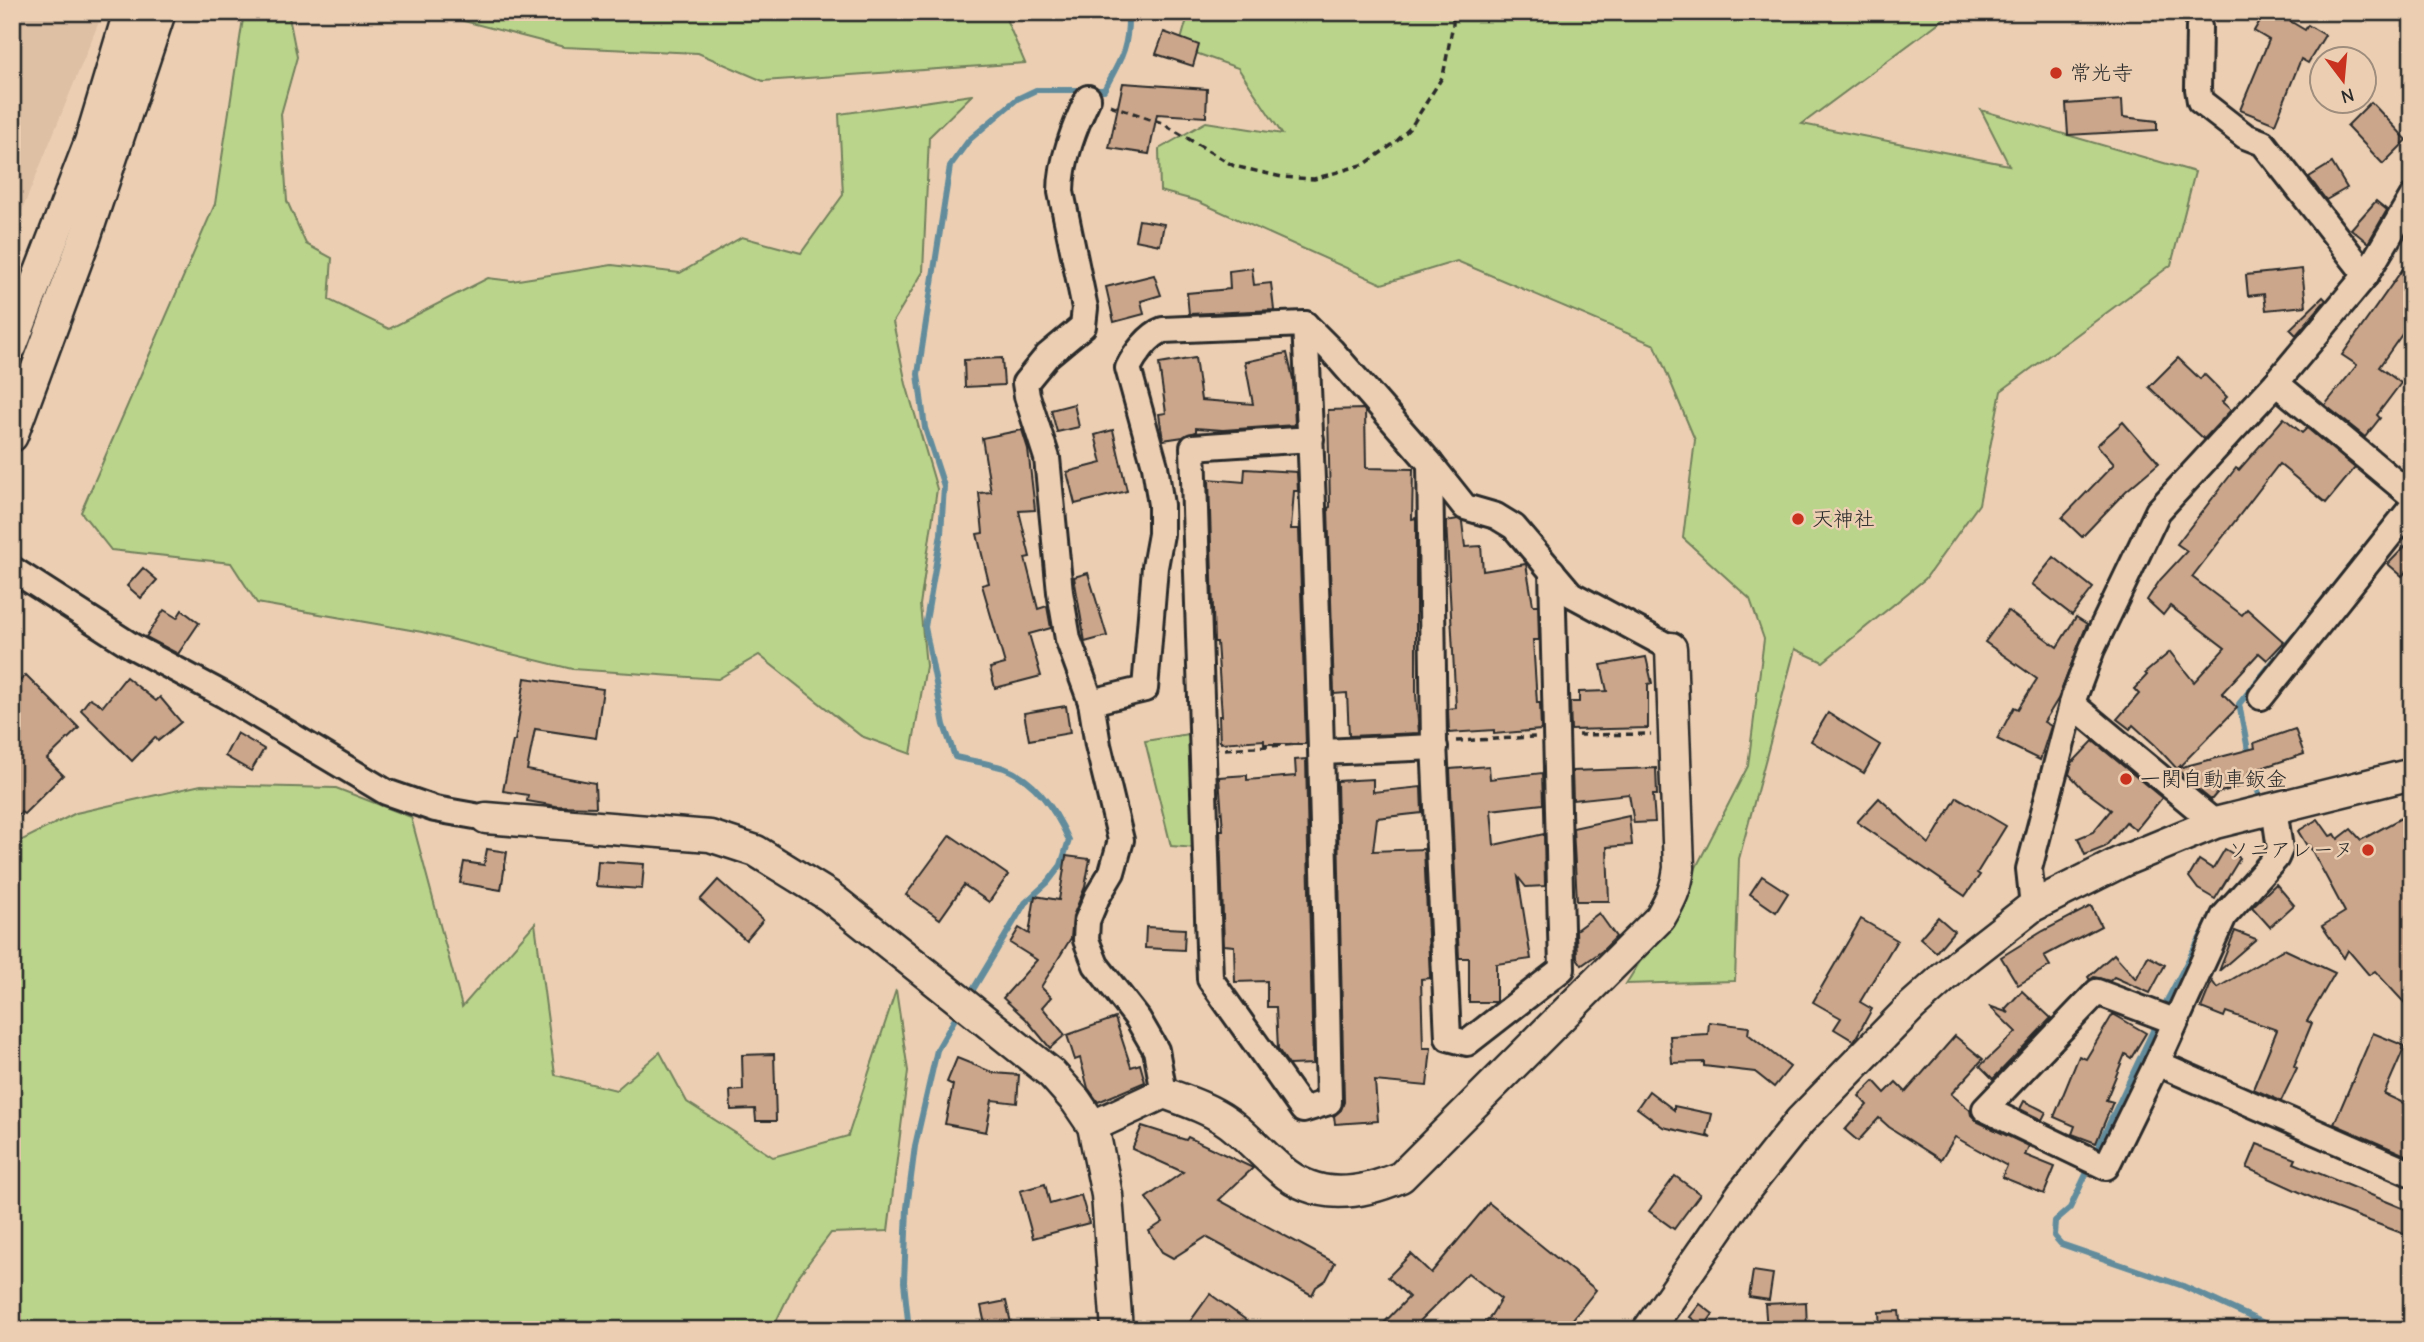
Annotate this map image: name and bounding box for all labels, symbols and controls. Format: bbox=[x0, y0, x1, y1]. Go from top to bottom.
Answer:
north arrow bbox=[2308, 46, 2378, 116]
place label: 常光寺 bbox=[2070, 61, 2133, 85]
marker: 常光寺 bbox=[2048, 65, 2064, 81]
text: N bbox=[2338, 83, 2356, 108]
place label: 天神社 bbox=[1812, 507, 1875, 531]
marker: 天神社 bbox=[1790, 511, 1806, 527]
place label: 一関自動車鈑金 bbox=[2140, 767, 2287, 791]
marker: 一関自動車鈑金 bbox=[2118, 771, 2134, 787]
place label: ソニアレーヌ bbox=[2228, 838, 2354, 862]
marker: ソニアレーヌ bbox=[2360, 842, 2376, 858]

